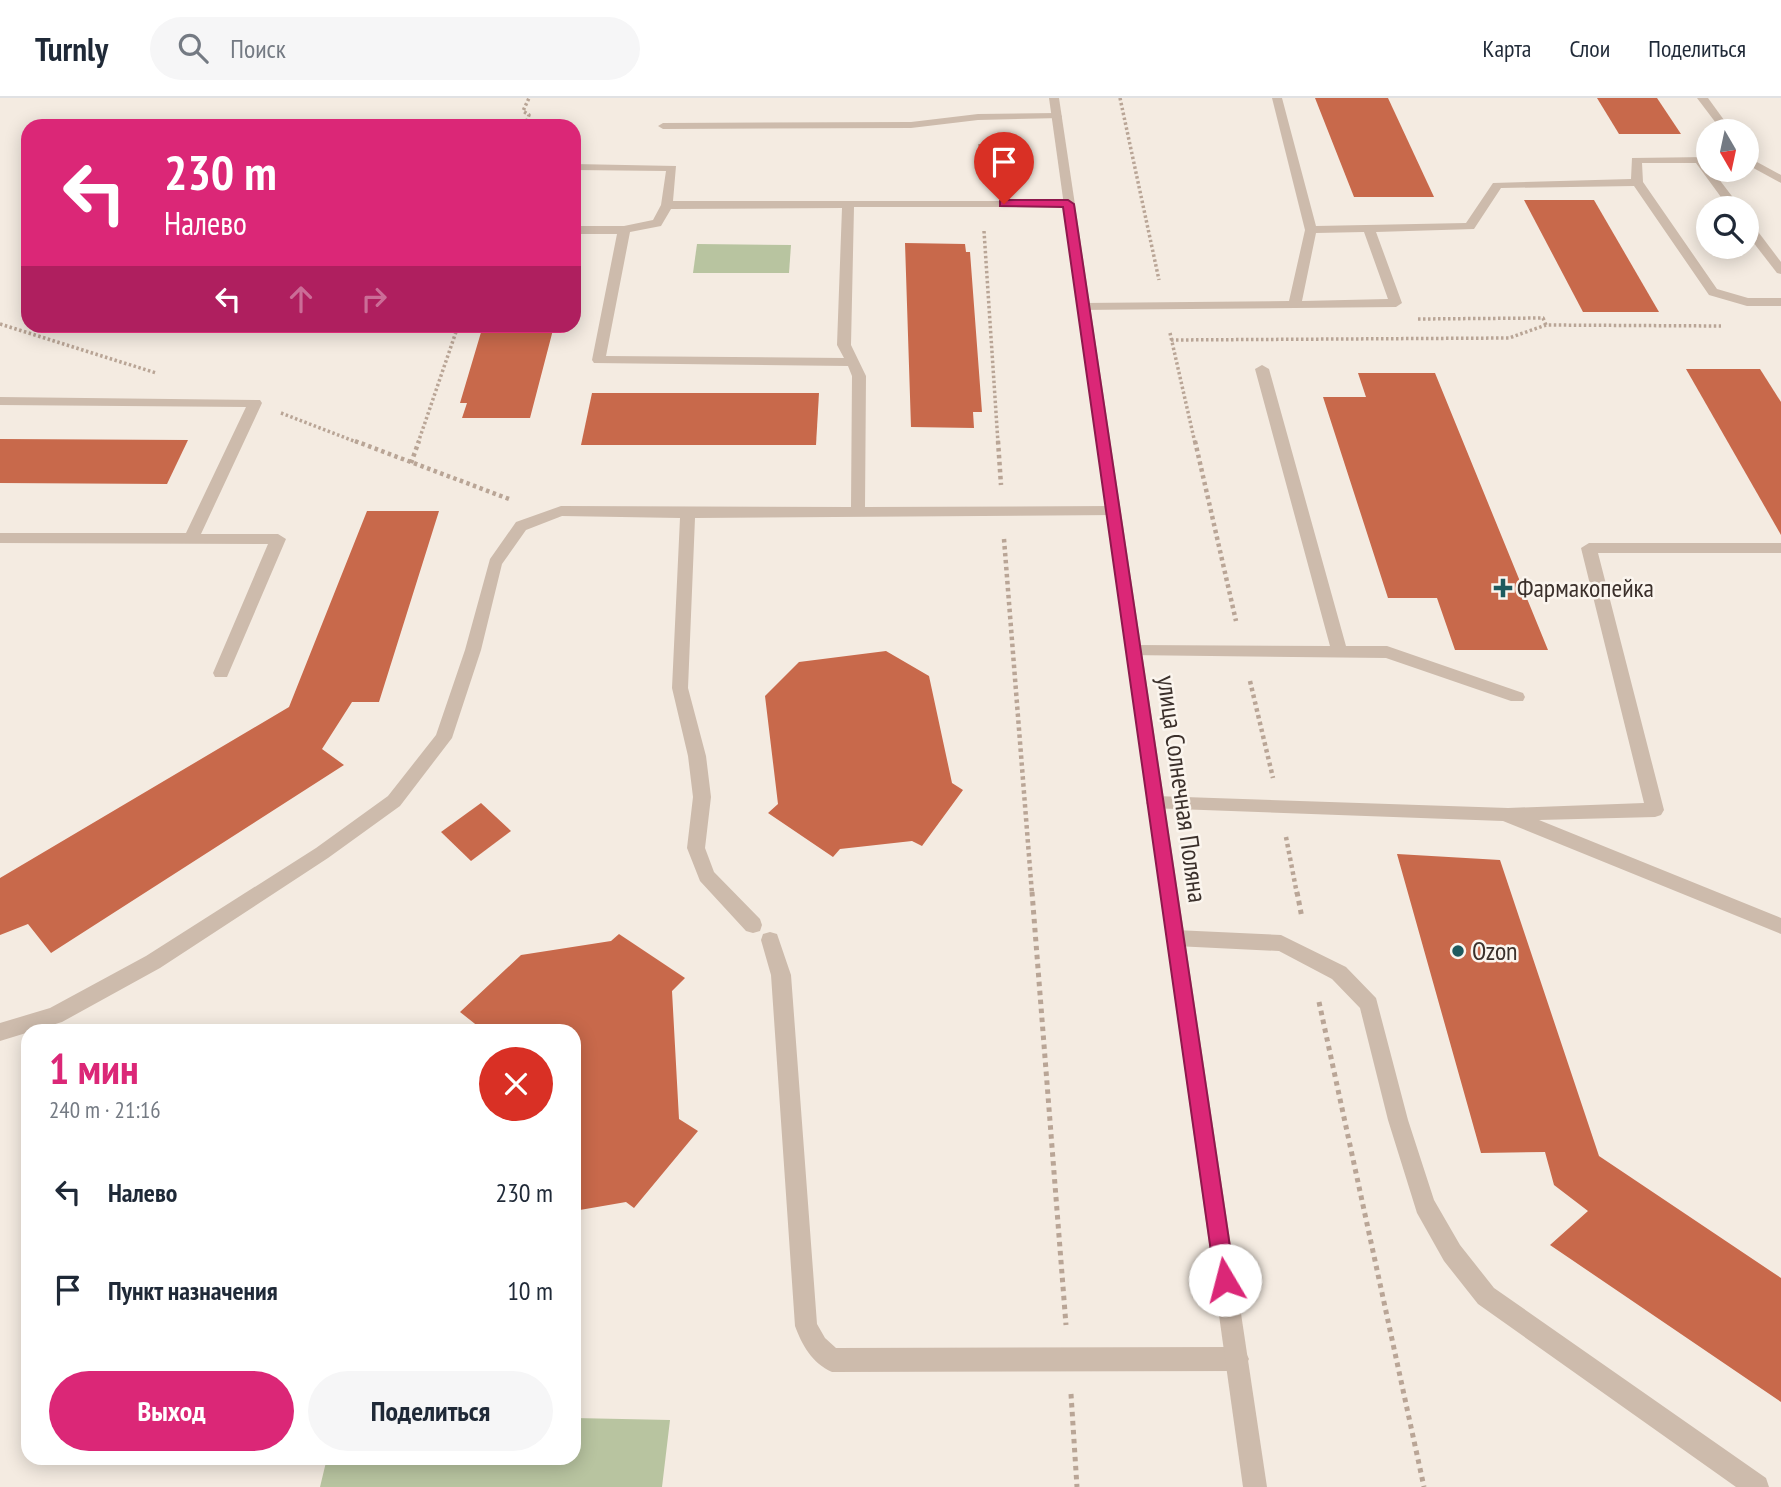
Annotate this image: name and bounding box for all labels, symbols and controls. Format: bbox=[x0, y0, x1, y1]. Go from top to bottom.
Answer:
search box bbox=[150, 17, 640, 80]
text: Turnly bbox=[35, 27, 108, 70]
icon: search bbox=[174, 29, 212, 67]
text: Поиск bbox=[230, 32, 286, 65]
text: Карта bbox=[1483, 33, 1531, 64]
text: Слои bbox=[1569, 33, 1610, 64]
text: Поделиться bbox=[1648, 33, 1746, 64]
north arrow bbox=[1696, 119, 1759, 182]
map controls bbox=[1696, 119, 1759, 259]
pin bbox=[974, 132, 1034, 204]
text: 230 m bbox=[164, 140, 277, 204]
icon: arrive bbox=[985, 143, 1023, 181]
icon: left bbox=[49, 147, 140, 238]
button: search bbox=[1696, 196, 1759, 259]
text: Налево bbox=[164, 202, 247, 244]
icon: left bbox=[209, 280, 247, 318]
icon: ahead bbox=[282, 280, 320, 318]
icon: right bbox=[355, 280, 393, 318]
place label: Фармакопейка bbox=[1517, 571, 1654, 604]
marker: Фармакопейка bbox=[1495, 580, 1511, 596]
street label: улица Солнечная Поляна bbox=[1150, 673, 1215, 904]
place label: Ozon bbox=[1472, 934, 1518, 967]
marker: Ozon bbox=[1450, 943, 1466, 959]
text: 1 мин bbox=[49, 1041, 139, 1096]
button: close bbox=[479, 1047, 553, 1121]
text: 240 m · 21:16 bbox=[49, 1095, 161, 1124]
icon: left bbox=[49, 1173, 87, 1211]
text: Налево bbox=[108, 1176, 177, 1209]
text: 230 m bbox=[495, 1176, 553, 1209]
position arrow bbox=[1188, 1243, 1262, 1317]
icon: arrive bbox=[49, 1271, 87, 1309]
text: Пункт назначения bbox=[108, 1274, 278, 1307]
text: 10 m bbox=[507, 1274, 553, 1307]
button: Выход bbox=[49, 1371, 294, 1451]
button: Поделиться bbox=[308, 1371, 553, 1451]

